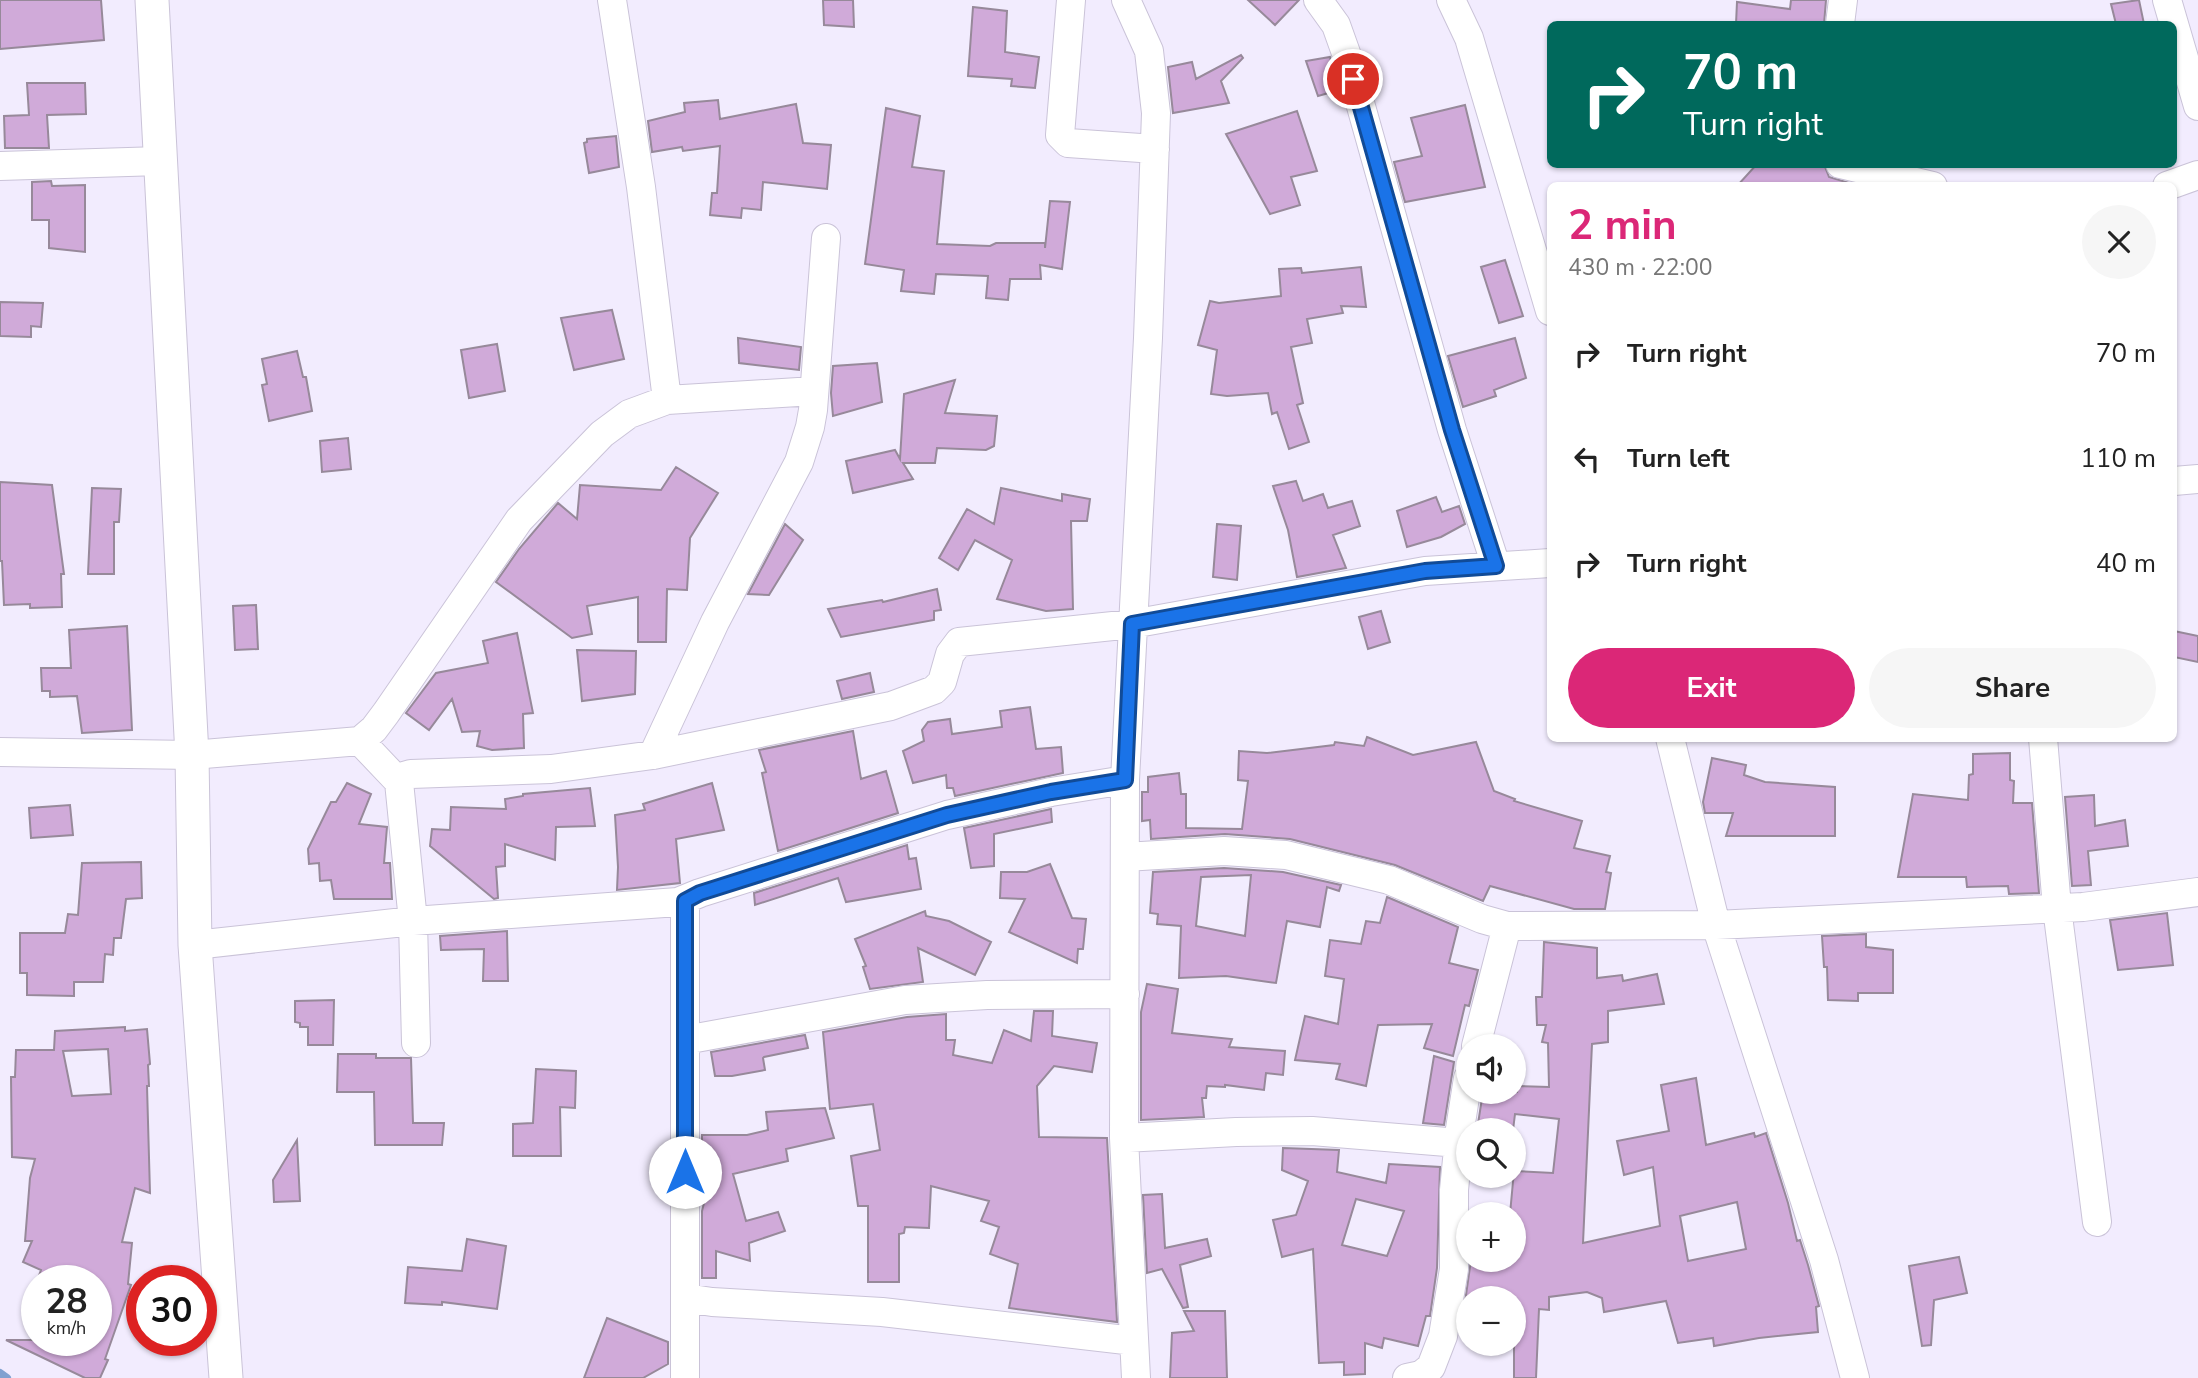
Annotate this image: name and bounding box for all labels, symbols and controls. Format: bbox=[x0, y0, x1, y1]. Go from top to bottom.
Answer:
text: 70 m bbox=[1683, 39, 1798, 106]
pin bbox=[1323, 49, 1383, 109]
icon: right bbox=[1568, 49, 1659, 140]
icon: arrive bbox=[1334, 60, 1372, 98]
text: Turn right bbox=[1683, 103, 1823, 146]
text: 2 min bbox=[1568, 197, 1677, 254]
button: close bbox=[2082, 205, 2156, 279]
text: 430 m · 22:00 bbox=[1568, 252, 1713, 283]
icon: right bbox=[1568, 335, 1606, 373]
text: Turn right bbox=[1627, 336, 1746, 371]
text: 70 m bbox=[2096, 336, 2156, 371]
icon: left bbox=[1568, 440, 1606, 478]
text: Turn left bbox=[1627, 441, 1730, 476]
text: 110 m bbox=[2080, 441, 2156, 476]
icon: right bbox=[1568, 545, 1606, 583]
text: Turn right bbox=[1627, 546, 1746, 581]
text: 40 m bbox=[2096, 546, 2156, 581]
button: Exit bbox=[1568, 648, 1855, 728]
button: Share bbox=[1869, 648, 2156, 728]
map controls bbox=[1456, 1034, 1526, 1356]
button: sound bbox=[1456, 1034, 1526, 1104]
button: search bbox=[1456, 1118, 1526, 1188]
position arrow bbox=[648, 1135, 722, 1209]
button: + bbox=[1456, 1202, 1526, 1272]
speed limit sign: 30 bbox=[126, 1265, 217, 1356]
text: 28 bbox=[45, 1278, 88, 1325]
button: − bbox=[1456, 1286, 1526, 1356]
text: km/h bbox=[47, 1316, 86, 1340]

